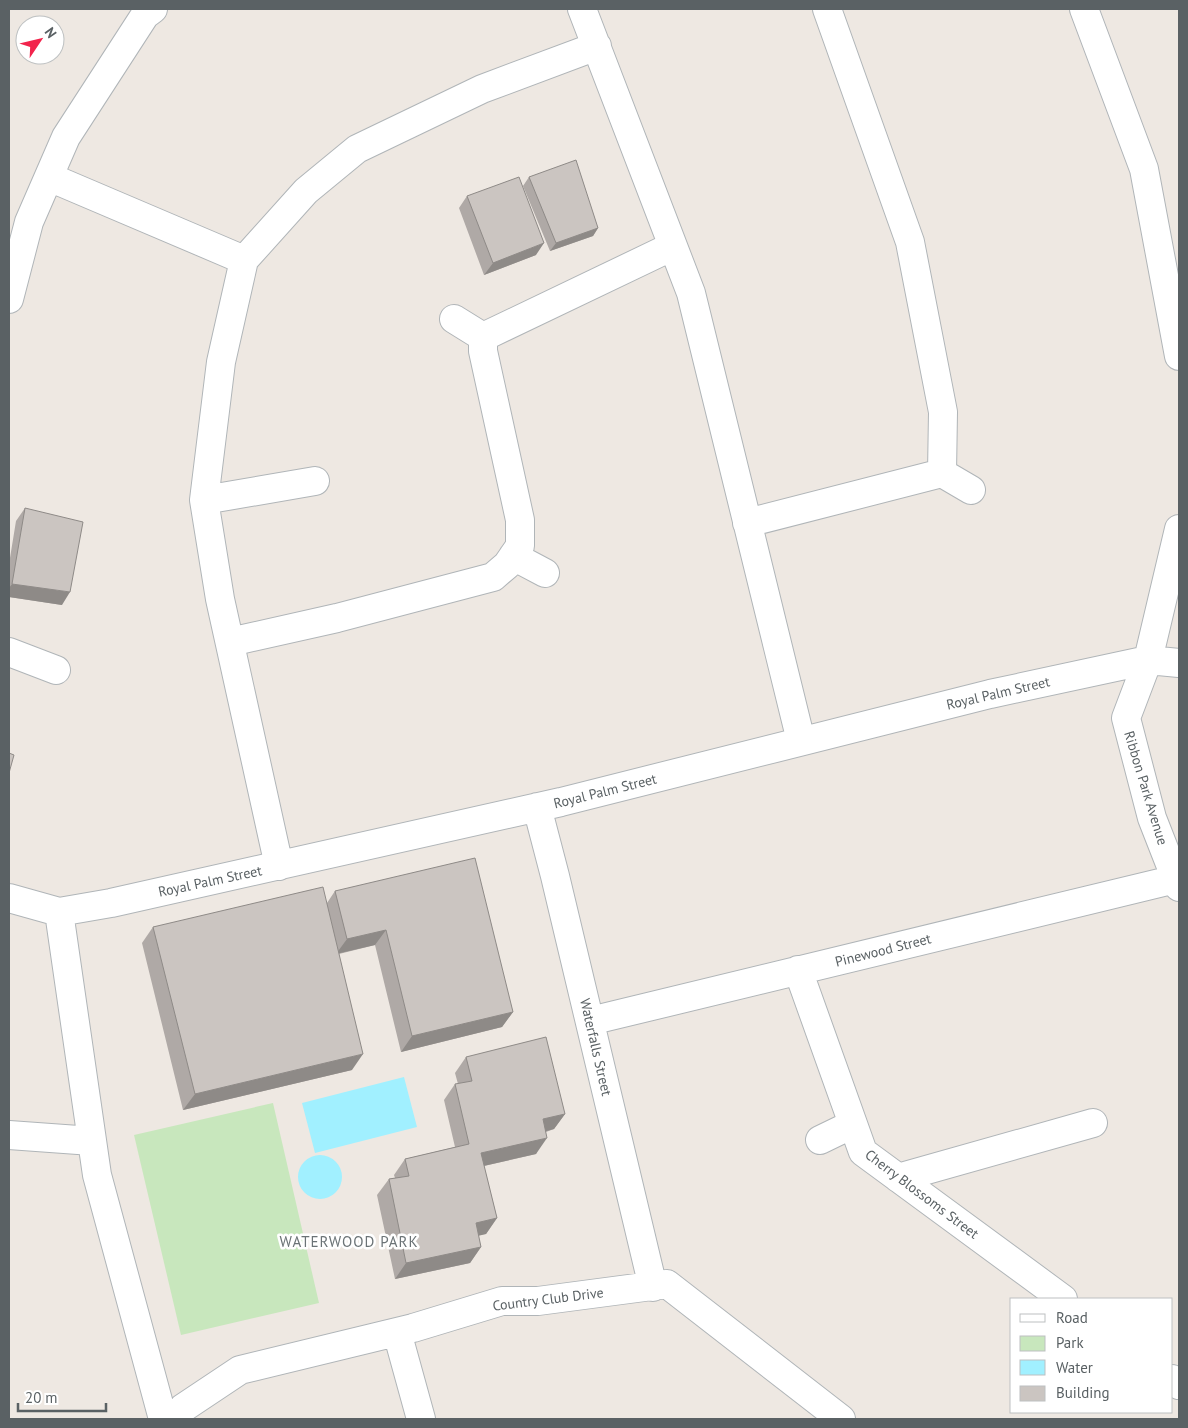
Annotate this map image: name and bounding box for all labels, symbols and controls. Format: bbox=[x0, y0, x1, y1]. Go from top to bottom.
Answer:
north arrow bbox=[15, 15, 65, 65]
text: N bbox=[41, 24, 61, 41]
street label: Royal Palm Street bbox=[945, 672, 1052, 714]
street label: Ribbon Park Avenue bbox=[1120, 729, 1172, 847]
street label: Royal Palm Street bbox=[552, 769, 659, 812]
street label: Royal Palm Street bbox=[157, 861, 264, 901]
street label: Pinewood Street bbox=[833, 929, 933, 971]
street label: Waterfalls Street bbox=[576, 997, 616, 1098]
street label: Cherry Blossoms Street bbox=[862, 1145, 983, 1243]
district label: WATERWOOD PARK bbox=[279, 1232, 419, 1251]
street label: Country Club Drive bbox=[491, 1283, 605, 1315]
legend bbox=[1010, 1298, 1173, 1413]
text: Road bbox=[1056, 1308, 1088, 1327]
text: Park bbox=[1056, 1333, 1084, 1352]
text: Water bbox=[1056, 1358, 1093, 1377]
scale bar bbox=[18, 1380, 105, 1412]
text: Building bbox=[1056, 1383, 1110, 1402]
text: 20 m bbox=[25, 1388, 58, 1407]

